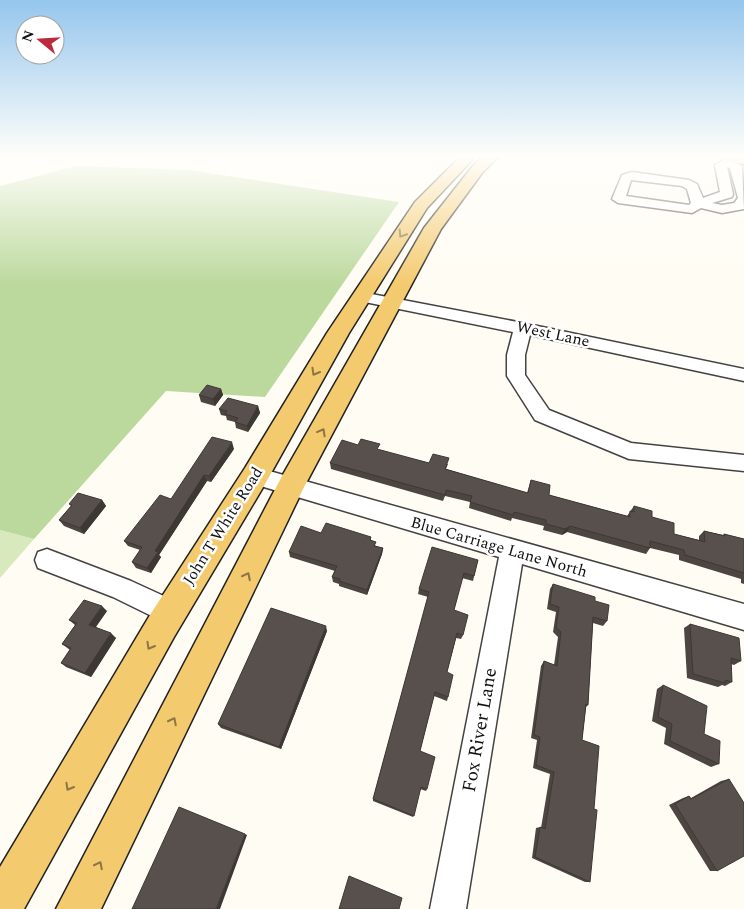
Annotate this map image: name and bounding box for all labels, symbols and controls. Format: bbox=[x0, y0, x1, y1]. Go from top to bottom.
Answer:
north arrow bbox=[15, 15, 65, 65]
text: N bbox=[16, 27, 40, 45]
one-way arrow bbox=[398, 229, 408, 238]
street label: West Lane bbox=[514, 315, 592, 353]
one-way arrow bbox=[311, 367, 321, 376]
one-way arrow bbox=[316, 428, 326, 437]
street label: John T White Road bbox=[177, 462, 269, 590]
street label: Blue Carriage Lane North bbox=[408, 510, 590, 584]
one-way arrow bbox=[241, 572, 251, 581]
one-way arrow bbox=[146, 641, 156, 650]
street label: Fox River Lane bbox=[455, 665, 505, 795]
one-way arrow bbox=[167, 717, 177, 726]
one-way arrow bbox=[66, 782, 76, 791]
one-way arrow bbox=[93, 861, 103, 870]

